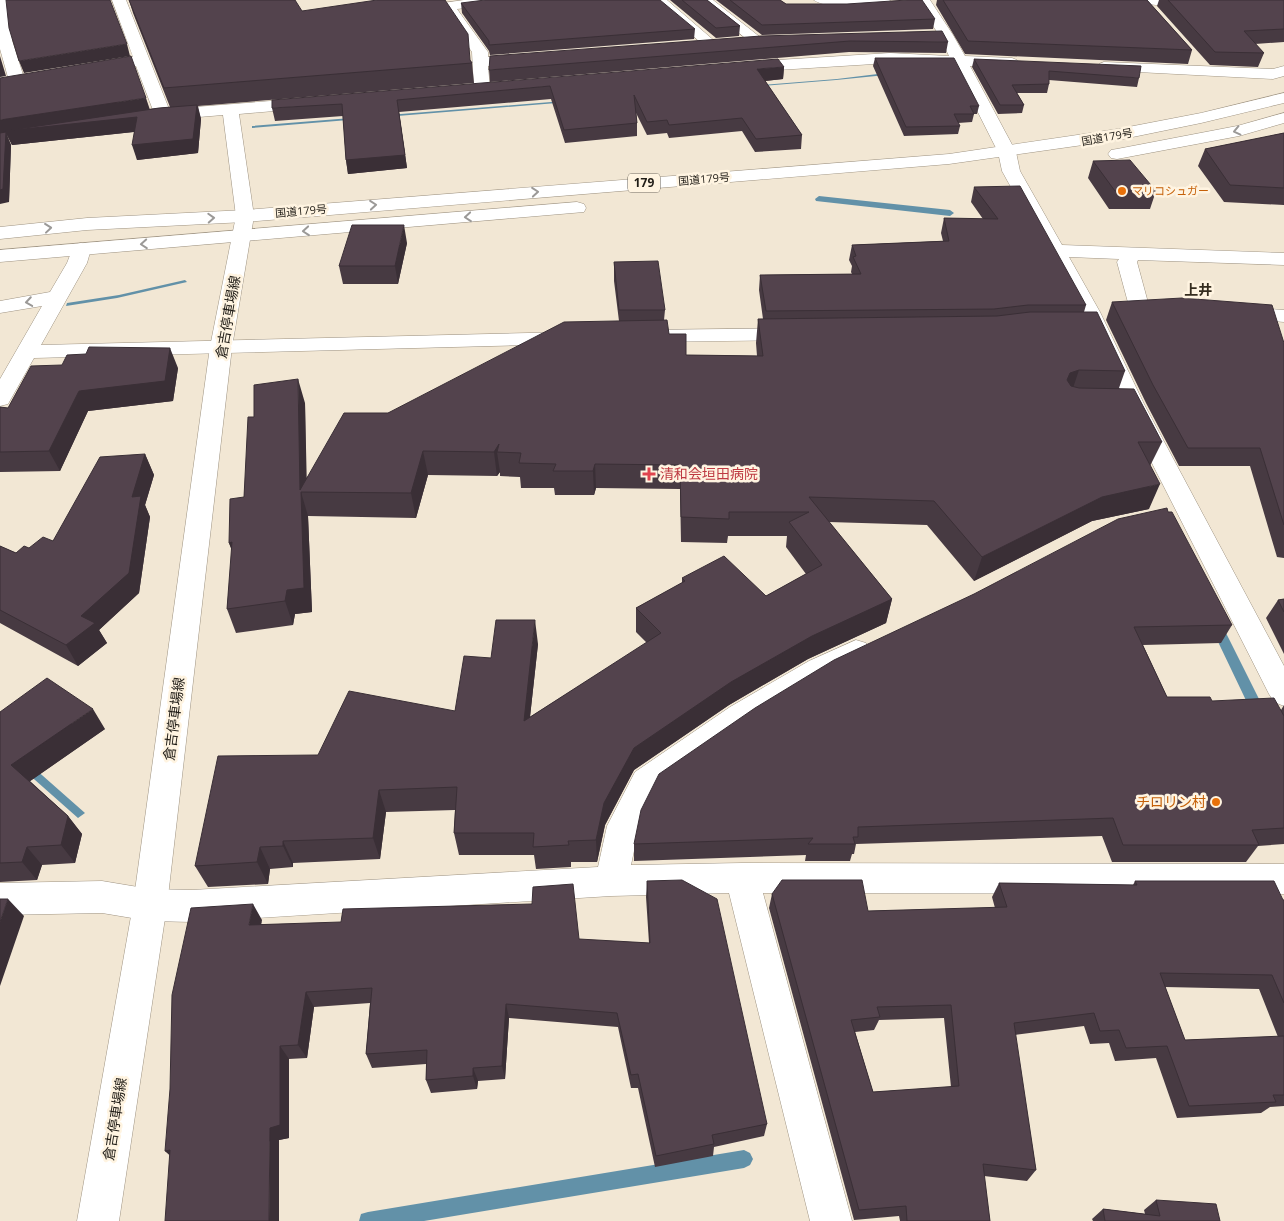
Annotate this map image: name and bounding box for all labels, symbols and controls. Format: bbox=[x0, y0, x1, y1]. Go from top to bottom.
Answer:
street label: 国道179号 bbox=[1080, 125, 1134, 148]
one-way arrow bbox=[1233, 125, 1241, 136]
street label: 国道179号 bbox=[677, 169, 730, 188]
road number: 179 bbox=[628, 174, 660, 192]
place label: マリコシュガー bbox=[1132, 183, 1209, 198]
marker: マリコシュガー bbox=[1116, 185, 1128, 197]
one-way arrow bbox=[531, 187, 539, 198]
one-way arrow bbox=[369, 200, 377, 211]
street label: 国道179号 bbox=[274, 201, 327, 220]
one-way arrow bbox=[207, 212, 215, 223]
one-way arrow bbox=[463, 212, 471, 223]
one-way arrow bbox=[45, 223, 53, 234]
one-way arrow bbox=[301, 226, 309, 237]
one-way arrow bbox=[139, 239, 147, 250]
street label: 倉吉停車場線 bbox=[211, 274, 244, 360]
district label: 上井 bbox=[1184, 280, 1212, 299]
one-way arrow bbox=[24, 296, 32, 307]
place label: 清和会垣田病院 bbox=[660, 464, 758, 483]
marker: 清和会垣田病院 bbox=[642, 467, 656, 481]
street label: 倉吉停車場線 bbox=[159, 676, 188, 762]
place label: チロリン村 bbox=[1136, 792, 1206, 811]
marker: チロリン村 bbox=[1210, 796, 1222, 808]
street label: 倉吉停車場線 bbox=[99, 1076, 130, 1162]

